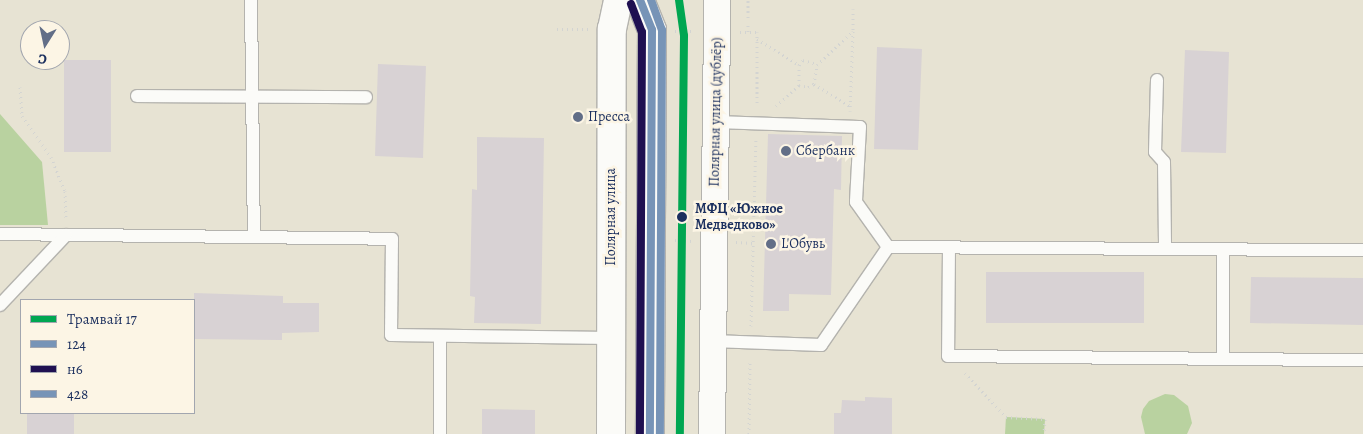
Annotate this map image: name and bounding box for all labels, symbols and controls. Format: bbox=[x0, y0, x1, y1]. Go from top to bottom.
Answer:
north arrow bbox=[20, 20, 70, 70]
street label: Полярная улица (дублёр) bbox=[706, 37, 726, 187]
text: С bbox=[37, 49, 48, 69]
place label: Пресса bbox=[588, 109, 630, 125]
marker: Пресса bbox=[572, 111, 584, 123]
place label: Сбербанк bbox=[796, 143, 855, 159]
marker: Сбербанк bbox=[780, 145, 792, 157]
street label: Полярная улица bbox=[603, 168, 619, 266]
place label: МФЦ «Южное Медведково» bbox=[695, 201, 783, 233]
marker: МФЦ «Южное Медведково» bbox=[673, 208, 691, 226]
place label: L'Обувь bbox=[781, 236, 825, 252]
marker: L'Обувь bbox=[765, 238, 777, 250]
legend bbox=[20, 299, 195, 414]
text: Трамвай 17 bbox=[67, 309, 137, 329]
text: 124 bbox=[67, 334, 86, 354]
text: н6 bbox=[67, 359, 83, 379]
text: 428 bbox=[67, 384, 88, 404]

